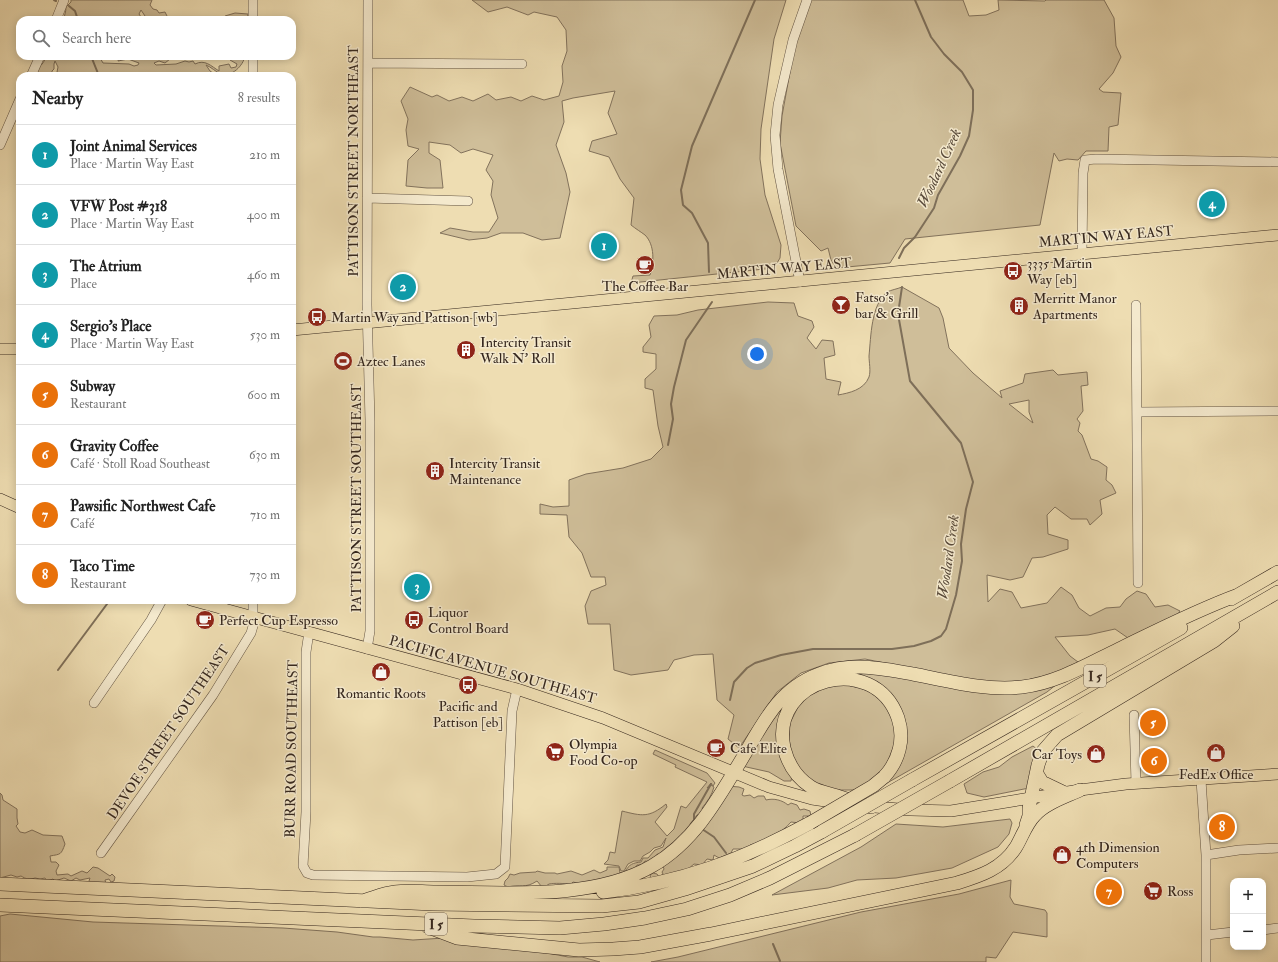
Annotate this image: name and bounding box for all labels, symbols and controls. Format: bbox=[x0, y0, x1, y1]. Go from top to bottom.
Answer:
search box bbox=[16, 16, 296, 60]
icon: search bbox=[30, 27, 52, 49]
text: Search here bbox=[62, 29, 131, 48]
street label: PATTISON STREET NORTHEAST bbox=[345, 45, 362, 277]
text: Nearby bbox=[32, 88, 83, 109]
text: 8 results bbox=[238, 90, 280, 106]
water label: Woodard Creek bbox=[913, 126, 966, 211]
text: Joint Animal Services bbox=[70, 137, 197, 156]
text: 1 bbox=[43, 147, 47, 163]
text: 210 m bbox=[249, 147, 280, 163]
text: Place · Martin Way East bbox=[70, 156, 194, 172]
pin: 4 bbox=[1199, 189, 1225, 219]
text: VFW Post #318 bbox=[70, 197, 167, 216]
text: 2 bbox=[42, 207, 48, 223]
text: 400 m bbox=[247, 207, 280, 223]
text: Place · Martin Way East bbox=[70, 216, 194, 232]
street label: MARTIN WAY EAST bbox=[1038, 222, 1175, 251]
pin: 1 bbox=[591, 231, 617, 261]
cafe icon: The Coffee Bar bbox=[634, 254, 656, 276]
street label: MARTIN WAY EAST bbox=[716, 254, 853, 283]
place label: 3335 Martin Way [eb] bbox=[1026, 255, 1092, 289]
text: The Atrium bbox=[70, 257, 142, 276]
bus stop icon: 3335 Martin Way [eb] bbox=[1002, 260, 1024, 282]
text: 3 bbox=[43, 267, 48, 283]
text: 460 m bbox=[247, 267, 280, 283]
pin: 2 bbox=[390, 272, 416, 302]
text: Place bbox=[70, 276, 97, 292]
place label: The Coffee Bar bbox=[602, 278, 689, 295]
place label: Fatso's bar & Grill bbox=[855, 289, 919, 322]
place label: Merritt Manor Apartments bbox=[1032, 290, 1117, 324]
bar icon: Fatso's bar & Grill bbox=[830, 294, 852, 316]
building icon: Merritt Manor Apartments bbox=[1008, 295, 1030, 317]
bus stop icon: Martin Way and Pattison [wb] bbox=[306, 306, 328, 328]
place label: Martin Way and Pattison [wb] bbox=[331, 309, 498, 327]
text: Sergio's Place bbox=[70, 317, 152, 336]
text: 4 bbox=[41, 327, 49, 343]
text: 530 m bbox=[250, 327, 280, 343]
place label: Intercity Transit Walk N' Roll bbox=[479, 334, 572, 367]
text: Place · Martin Way East bbox=[70, 336, 194, 352]
building icon: Intercity Transit Walk N' Roll bbox=[455, 339, 477, 361]
your location bbox=[747, 344, 767, 364]
sports icon: Aztec Lanes bbox=[332, 350, 354, 372]
place label: Aztec Lanes bbox=[356, 353, 426, 370]
text: Subway bbox=[70, 377, 115, 396]
street label: PATTISON STREET SOUTHEAST bbox=[348, 383, 365, 612]
text: 5 bbox=[42, 387, 48, 403]
text: 600 m bbox=[247, 387, 280, 403]
text: Restaurant bbox=[70, 396, 126, 412]
text: Gravity Coffee bbox=[70, 437, 158, 456]
text: 6 bbox=[42, 447, 48, 463]
text: 630 m bbox=[249, 447, 280, 463]
place label: Intercity Transit Maintenance bbox=[449, 455, 541, 488]
text: Café · Stoll Road Southeast bbox=[70, 456, 210, 472]
building icon: Intercity Transit Maintenance bbox=[424, 460, 446, 482]
text: Pawsific Northwest Cafe bbox=[70, 497, 215, 516]
text: 7 bbox=[42, 507, 48, 523]
text: 710 m bbox=[250, 507, 280, 523]
water label: Woodard Creek bbox=[933, 514, 964, 600]
text: Café bbox=[70, 516, 94, 532]
text: Taco Time bbox=[70, 557, 135, 576]
text: 8 bbox=[42, 567, 48, 583]
text: 730 m bbox=[250, 567, 280, 583]
pin: 3 bbox=[404, 572, 430, 602]
text: Restaurant bbox=[70, 576, 126, 592]
place label: Liquor Control Board bbox=[428, 604, 509, 637]
cafe icon: Perfect Cup Espresso bbox=[194, 609, 216, 631]
bus stop icon: Liquor Control Board bbox=[403, 609, 425, 631]
place label: Perfect Cup Espresso bbox=[219, 612, 338, 630]
street label: PACIFIC AVENUE SOUTHEAST bbox=[387, 632, 599, 707]
street label: DEVOE STREET SOUTHEAST bbox=[104, 641, 234, 823]
street label: BURR ROAD SOUTHEAST bbox=[281, 659, 302, 838]
shop icon: Romantic Roots bbox=[370, 661, 392, 683]
road number: I 5 bbox=[1084, 665, 1106, 687]
bus stop icon: Pacific and Pattison [eb] bbox=[457, 674, 479, 696]
place label: Romantic Roots bbox=[336, 685, 426, 702]
place label: Pacific and Pattison [eb] bbox=[433, 698, 503, 731]
pin: 5 bbox=[1140, 708, 1166, 738]
place label: Olympia Food Co-op bbox=[569, 736, 638, 770]
cafe icon: Cafe Elite bbox=[705, 737, 727, 759]
place label: Cafe Elite bbox=[730, 740, 787, 757]
supermarket icon: Olympia Food Co-op bbox=[544, 741, 566, 763]
shop icon: FedEx Office bbox=[1205, 742, 1227, 764]
shop icon: Car Toys bbox=[1085, 743, 1107, 765]
place label: Car Toys bbox=[1032, 746, 1082, 764]
pin: 6 bbox=[1141, 746, 1167, 776]
place label: FedEx Office bbox=[1179, 766, 1253, 783]
pin: 8 bbox=[1209, 812, 1235, 842]
place label: 4th Dimension Computers bbox=[1076, 839, 1160, 873]
shop icon: 4th Dimension Computers bbox=[1051, 844, 1073, 866]
pin: 7 bbox=[1096, 877, 1122, 907]
map controls bbox=[1230, 878, 1266, 950]
button: + bbox=[1230, 878, 1266, 914]
supermarket icon: Ross bbox=[1142, 880, 1164, 902]
place label: Ross bbox=[1167, 883, 1193, 900]
road number: I 5 bbox=[425, 913, 447, 935]
button: − bbox=[1230, 914, 1266, 950]

